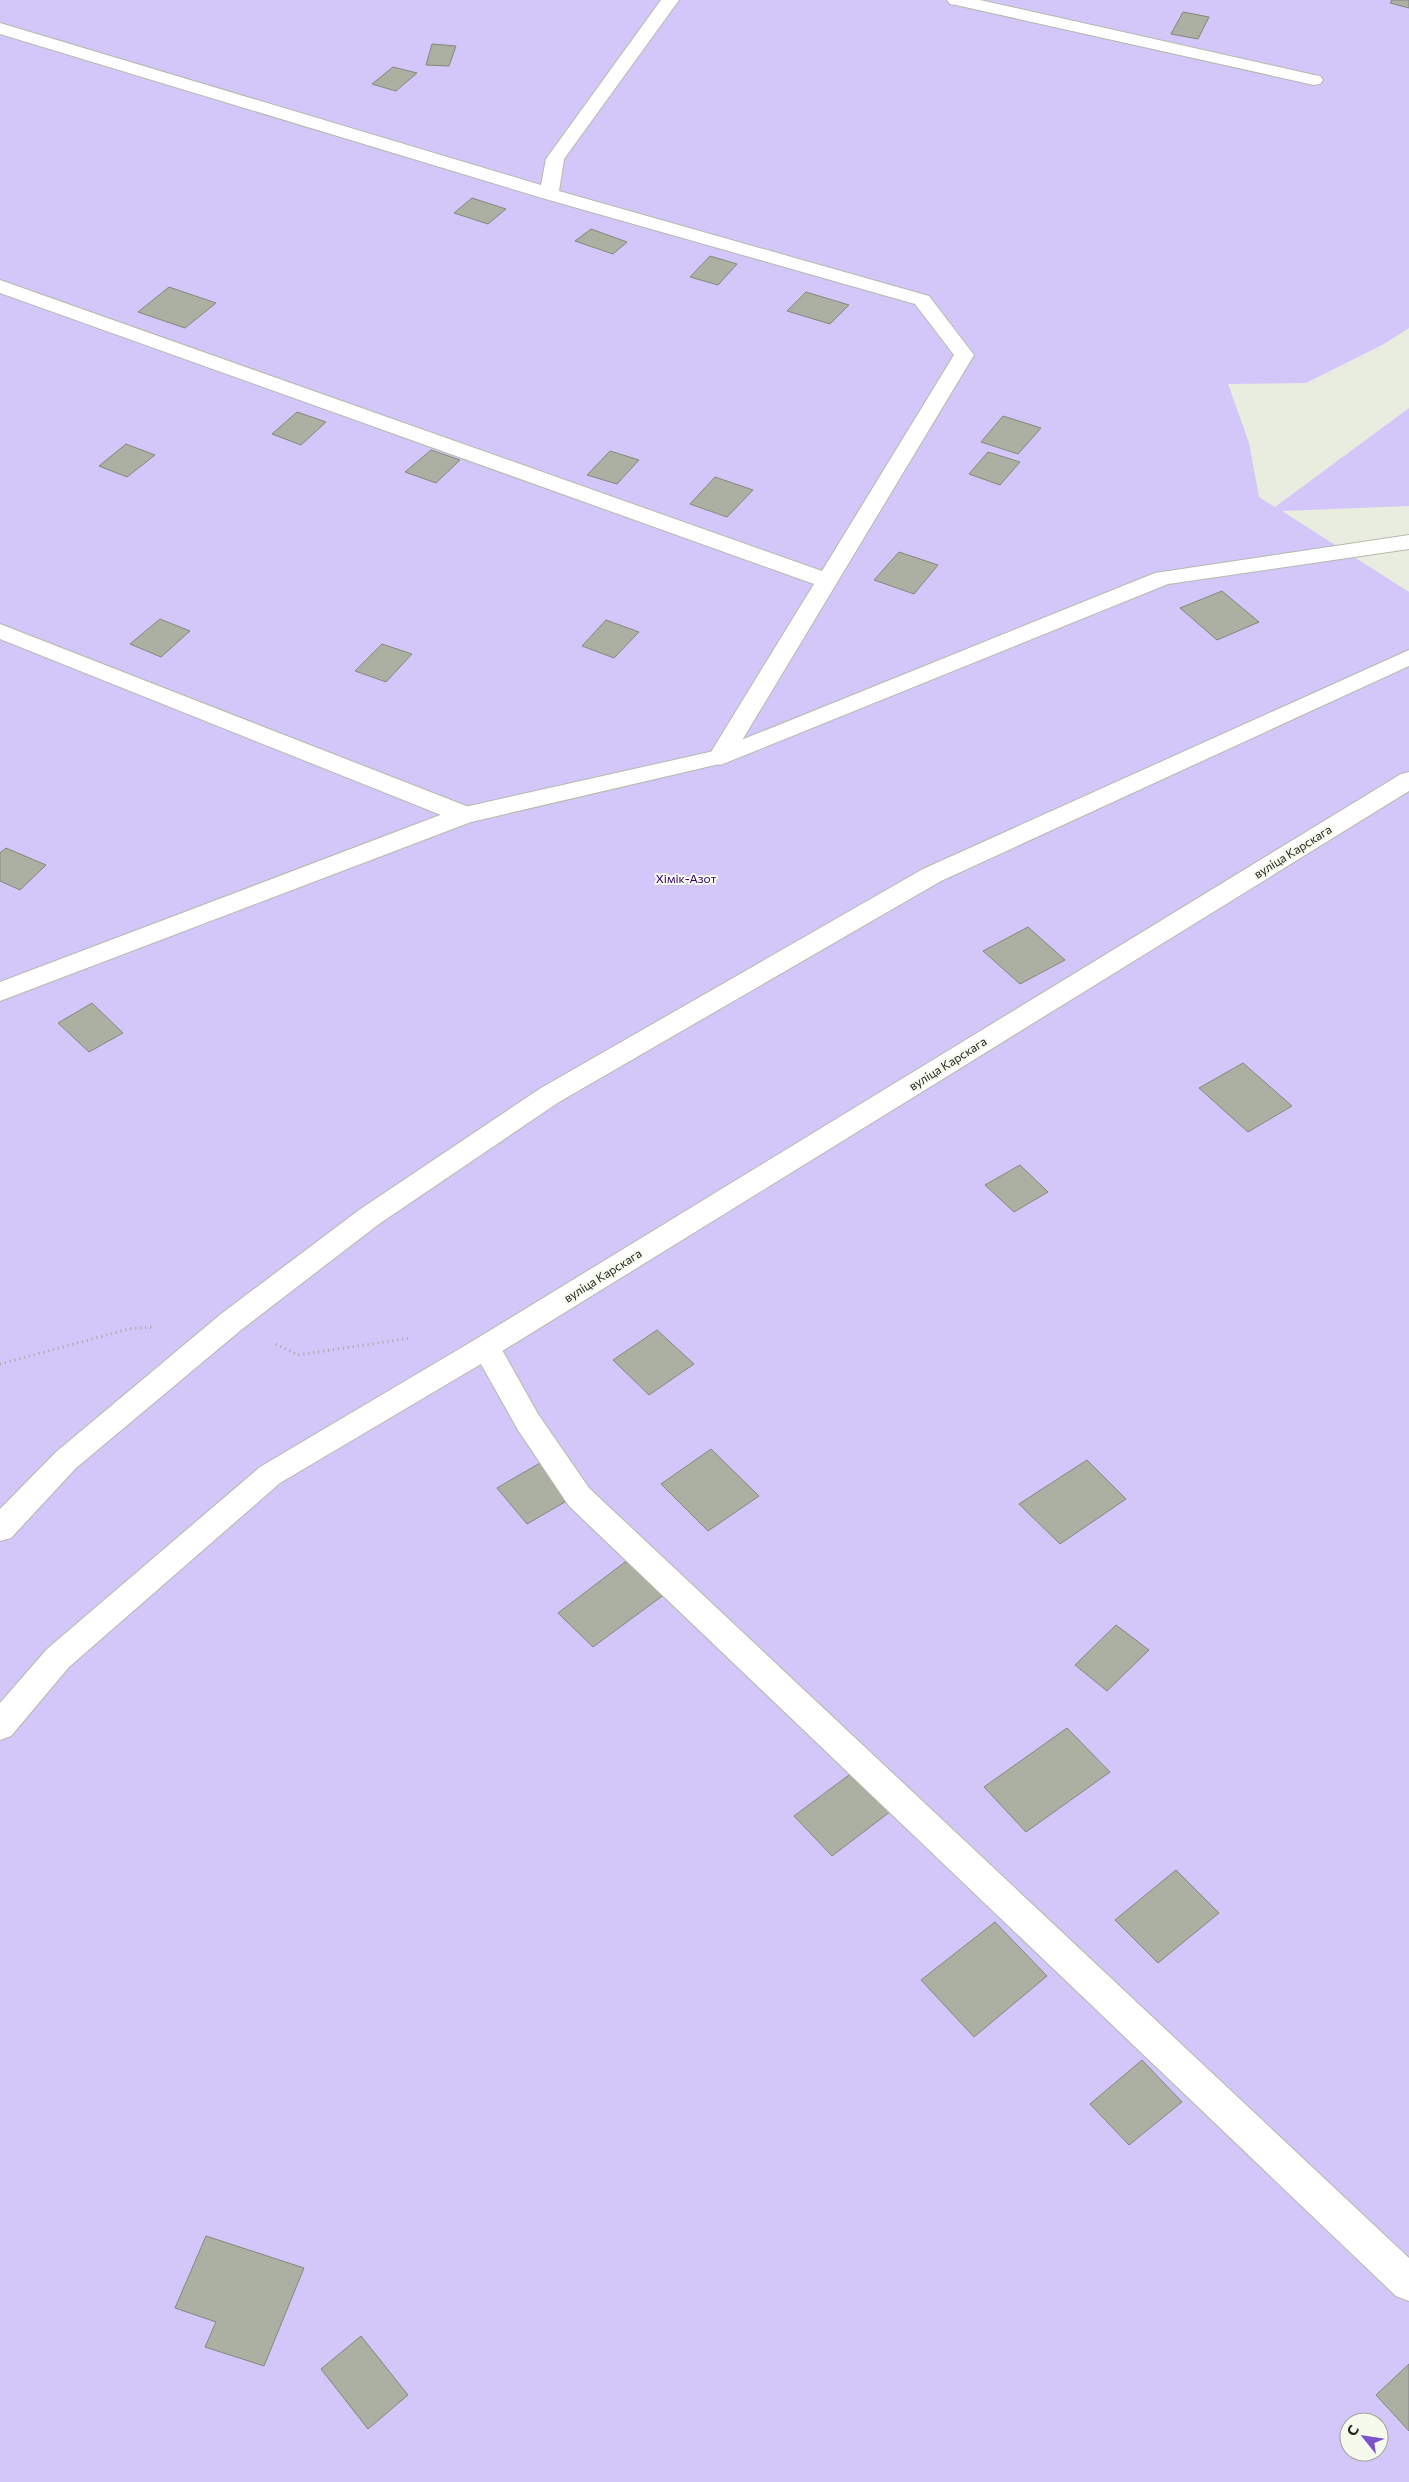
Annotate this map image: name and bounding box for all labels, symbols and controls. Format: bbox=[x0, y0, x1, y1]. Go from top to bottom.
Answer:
street label: вуліца Карскага bbox=[1251, 822, 1334, 881]
park label: Хімік-Азот bbox=[656, 871, 717, 885]
street label: вуліца Карскага bbox=[906, 1034, 989, 1093]
street label: вуліца Карскага bbox=[561, 1246, 644, 1305]
north arrow bbox=[1339, 2412, 1389, 2462]
text: С bbox=[1343, 2422, 1362, 2439]

